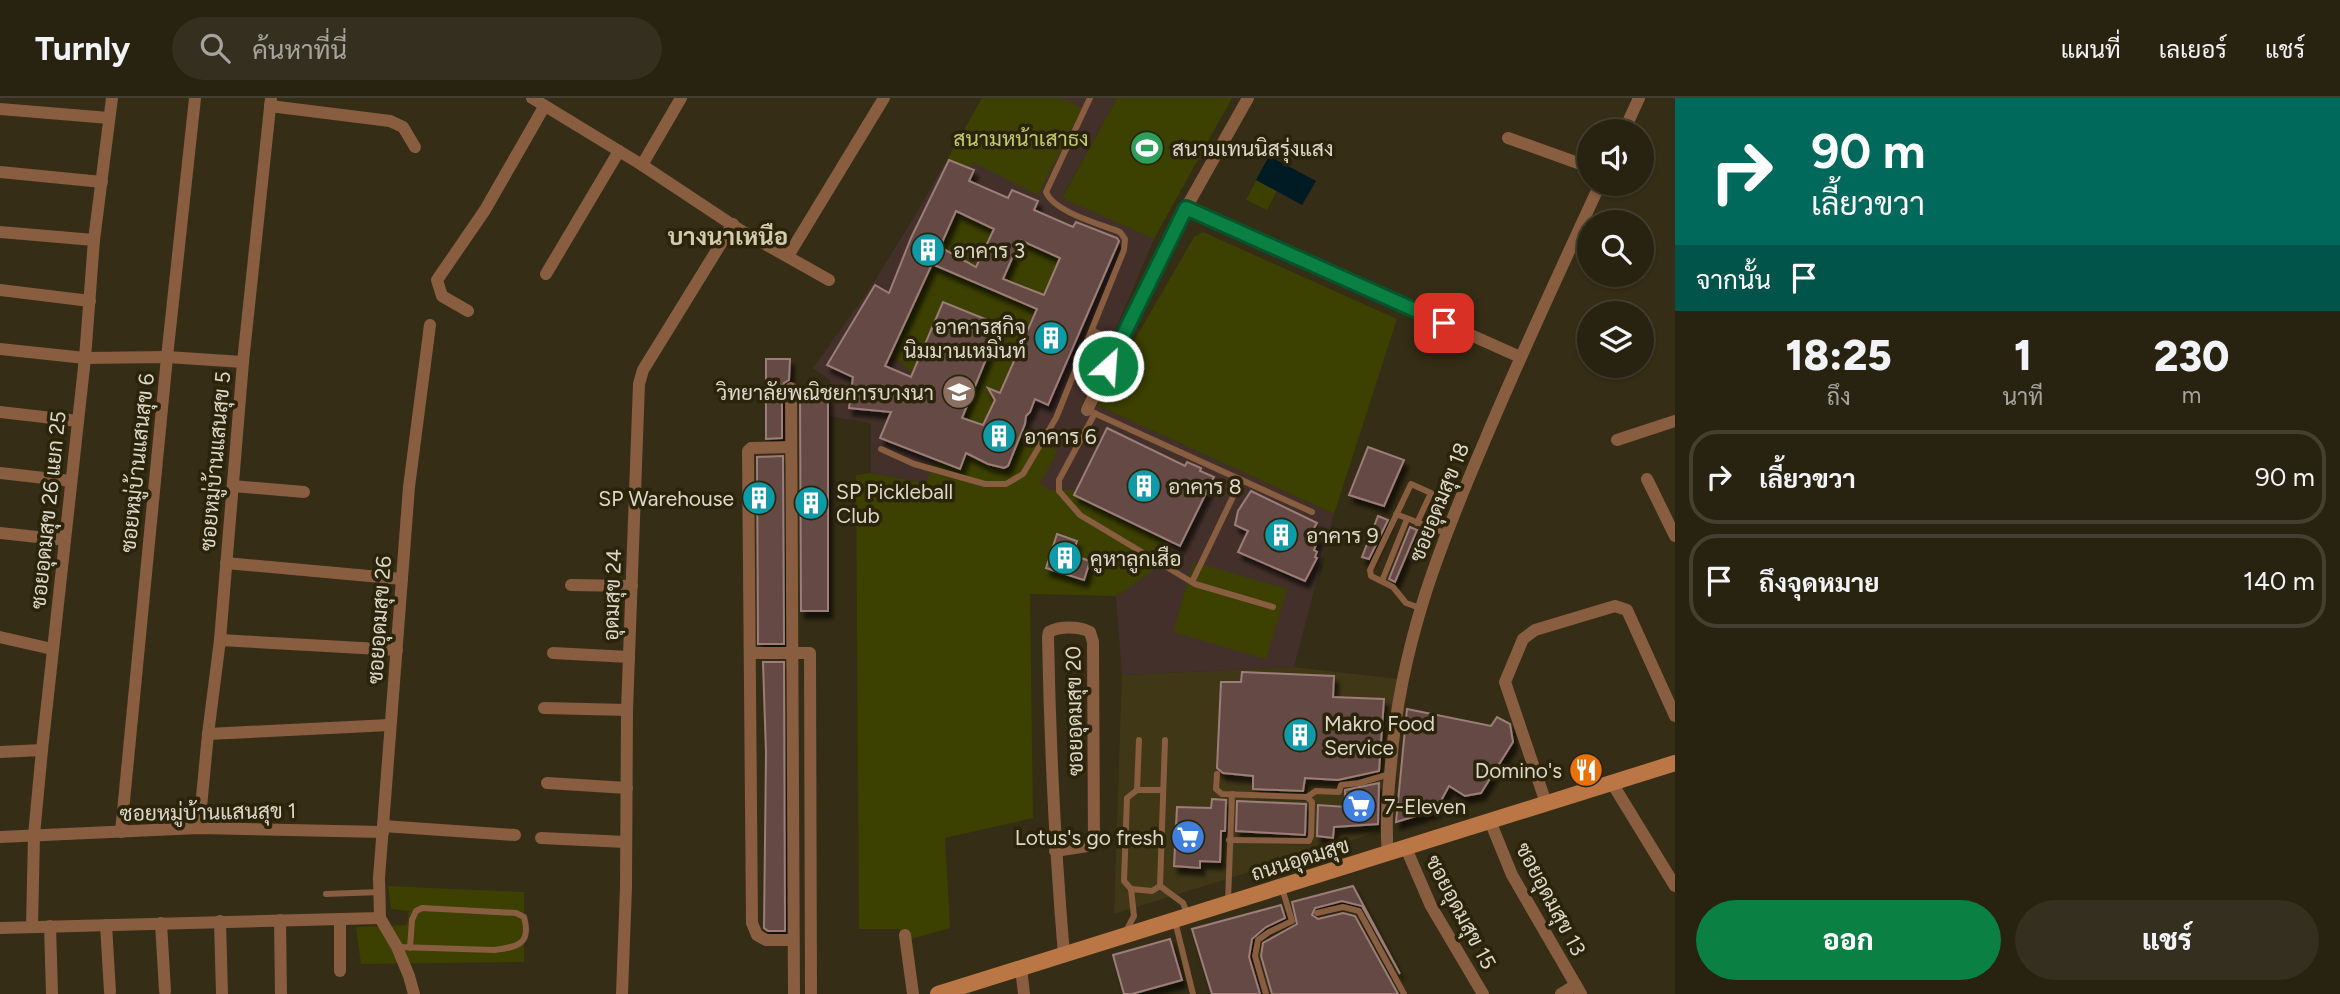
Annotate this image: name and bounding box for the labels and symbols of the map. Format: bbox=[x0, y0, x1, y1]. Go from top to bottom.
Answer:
park label: สนามหน้าเสาธง bbox=[953, 126, 1089, 151]
sports icon: สนามเทนนิสรุ่งแสง bbox=[1128, 129, 1166, 167]
place label: สนามเทนนิสรุ่งแสง bbox=[1172, 136, 1333, 163]
district label: บางนาเหนือ bbox=[668, 222, 788, 251]
building icon: อาคาร 3 bbox=[909, 231, 947, 269]
place label: อาคาร 3 bbox=[953, 238, 1025, 263]
pin bbox=[1414, 293, 1474, 353]
place label: อาคารสุกิจ นิมมานเหมินท์ bbox=[903, 314, 1026, 363]
building icon: อาคารสุกิจ นิมมานเหมินท์ bbox=[1032, 319, 1070, 357]
position arrow bbox=[1071, 329, 1145, 403]
street label: ซอยหมู่บ้านแสนสุข 5 bbox=[195, 370, 238, 552]
street label: ซอยหมู่บ้านแสนสุข 6 bbox=[115, 372, 162, 554]
school or university icon: วิทยาลัยพณิชยการบางนา bbox=[940, 373, 978, 411]
place label: วิทยาลัยพณิชยการบางนา bbox=[716, 380, 934, 405]
street label: ซอยอุดมสุข 26 แยก 25 bbox=[25, 410, 73, 610]
building icon: อาคาร 6 bbox=[980, 417, 1018, 455]
place label: อาคาร 6 bbox=[1024, 424, 1097, 449]
street label: ซอยอุดมสุข 18 bbox=[1404, 439, 1476, 566]
building icon: อาคาร 8 bbox=[1125, 467, 1163, 505]
place label: อาคาร 8 bbox=[1168, 474, 1242, 499]
building icon: SP Warehouse bbox=[740, 479, 778, 517]
place label: SP Pickleball Club bbox=[836, 479, 953, 528]
building icon: SP Pickleball Club bbox=[792, 484, 830, 522]
place label: SP Warehouse bbox=[598, 486, 734, 511]
building icon: อาคาร 9 bbox=[1262, 516, 1300, 554]
place label: อาคาร 9 bbox=[1306, 523, 1379, 548]
building icon: คูหาลูกเสือ bbox=[1046, 539, 1084, 577]
place label: คูหาลูกเสือ bbox=[1090, 545, 1182, 574]
street label: อุดมสุข 24 bbox=[598, 548, 628, 642]
street label: ซอยอุดมสุข 26 bbox=[362, 555, 398, 685]
street label: ซอยอุดมสุข 20 bbox=[1060, 646, 1090, 776]
place label: Makro Food Service bbox=[1324, 711, 1435, 760]
building icon: Makro Food Service bbox=[1281, 716, 1319, 754]
restaurant icon: Domino's bbox=[1567, 751, 1605, 789]
place label: Domino's bbox=[1475, 758, 1562, 783]
supermarket icon: 7-Eleven bbox=[1340, 787, 1378, 825]
place label: 7-Eleven bbox=[1384, 794, 1466, 819]
street label: ซอยหมู่บ้านแสนสุข 1 bbox=[119, 798, 297, 829]
supermarket icon: Lotus's go fresh bbox=[1169, 818, 1207, 856]
place label: Lotus's go fresh bbox=[1015, 825, 1164, 850]
street label: ถนนอุดมสุข bbox=[1248, 832, 1353, 888]
street label: ซอยอุดมสุข 13 bbox=[1509, 838, 1591, 961]
street label: ซอยอุดมสุข 15 bbox=[1419, 851, 1502, 974]

